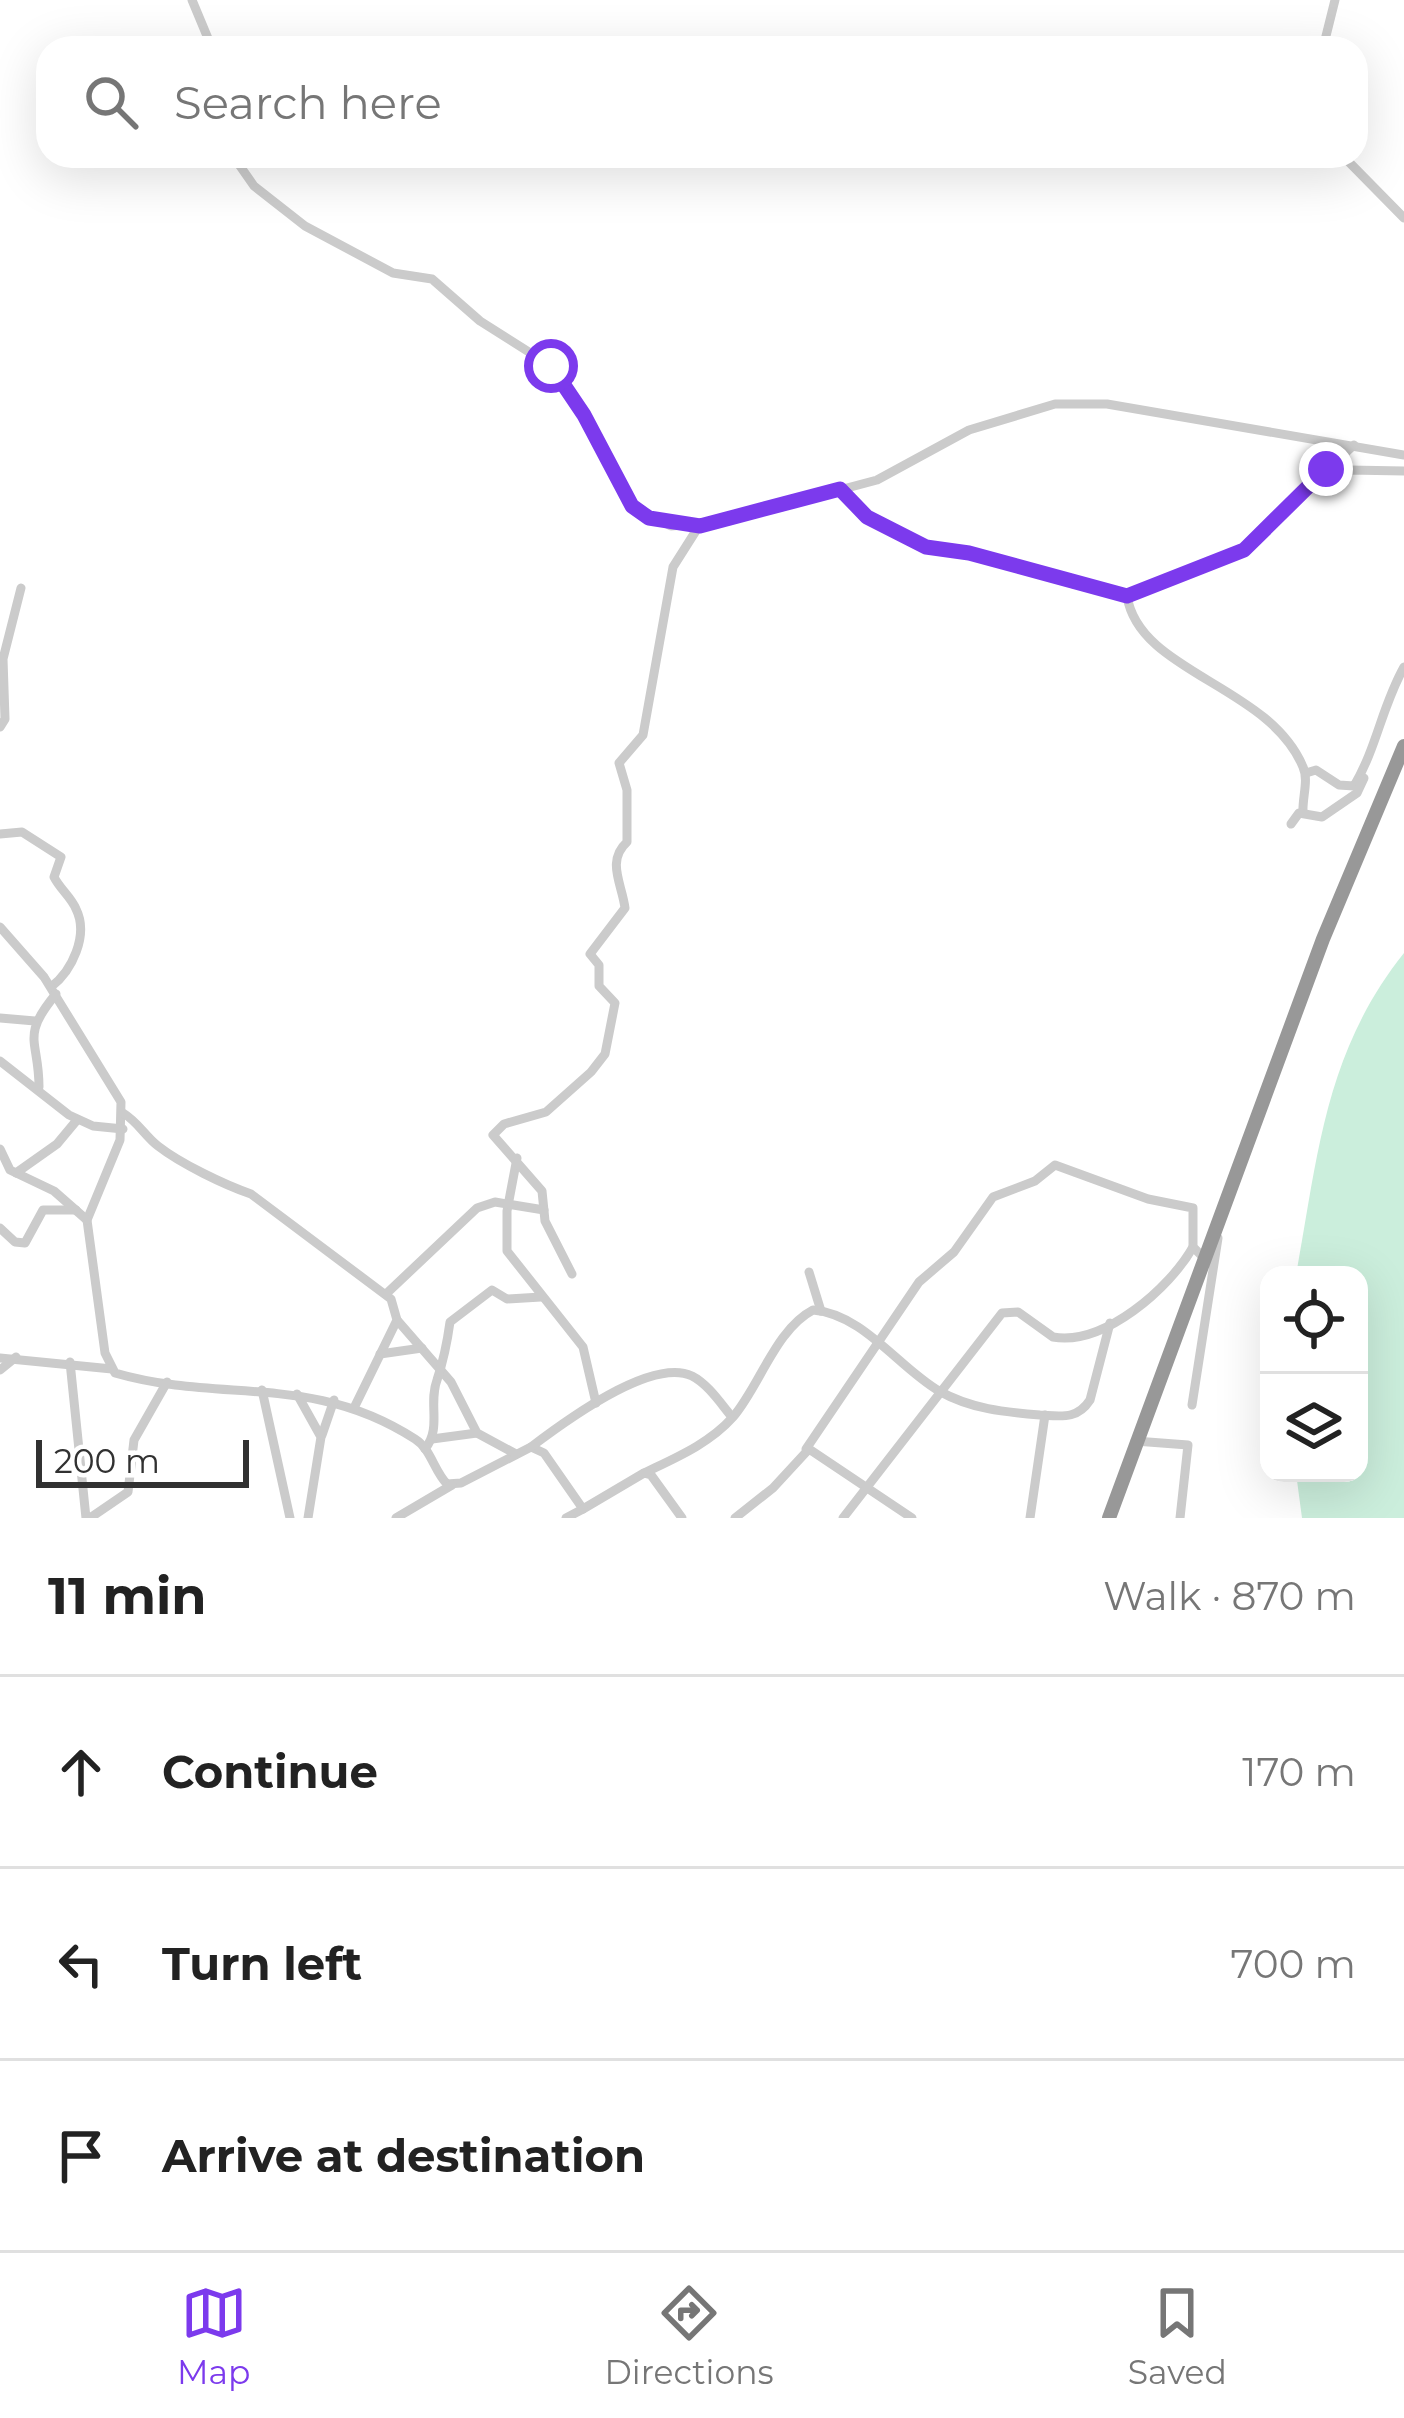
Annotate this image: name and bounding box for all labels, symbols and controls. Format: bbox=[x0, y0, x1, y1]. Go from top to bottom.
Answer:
search box bbox=[36, 36, 1368, 168]
icon: search bbox=[78, 69, 144, 135]
text: Search here bbox=[174, 75, 442, 130]
route start bbox=[524, 339, 578, 393]
route end bbox=[1299, 442, 1353, 496]
map controls bbox=[1260, 1266, 1368, 1482]
button: locate bbox=[1260, 1266, 1368, 1374]
button: layers bbox=[1260, 1374, 1368, 1482]
scale bar bbox=[36, 1434, 249, 1487]
text: 200 m bbox=[54, 1441, 160, 1481]
text: 11 min bbox=[48, 1565, 207, 1627]
text: Walk · 870 m bbox=[1103, 1572, 1356, 1620]
icon: ahead bbox=[48, 1739, 114, 1805]
text: Continue bbox=[162, 1744, 378, 1799]
text: 170 m bbox=[1242, 1748, 1356, 1796]
icon: left bbox=[48, 1931, 114, 1997]
text: Turn left bbox=[162, 1936, 362, 1991]
text: 700 m bbox=[1231, 1940, 1356, 1988]
icon: arrive bbox=[48, 2123, 114, 2189]
text: Arrive at destination bbox=[162, 2128, 645, 2183]
tab: Map bbox=[177, 2280, 250, 2392]
tab: Directions bbox=[605, 2280, 774, 2392]
tab: Saved bbox=[1128, 2280, 1227, 2392]

